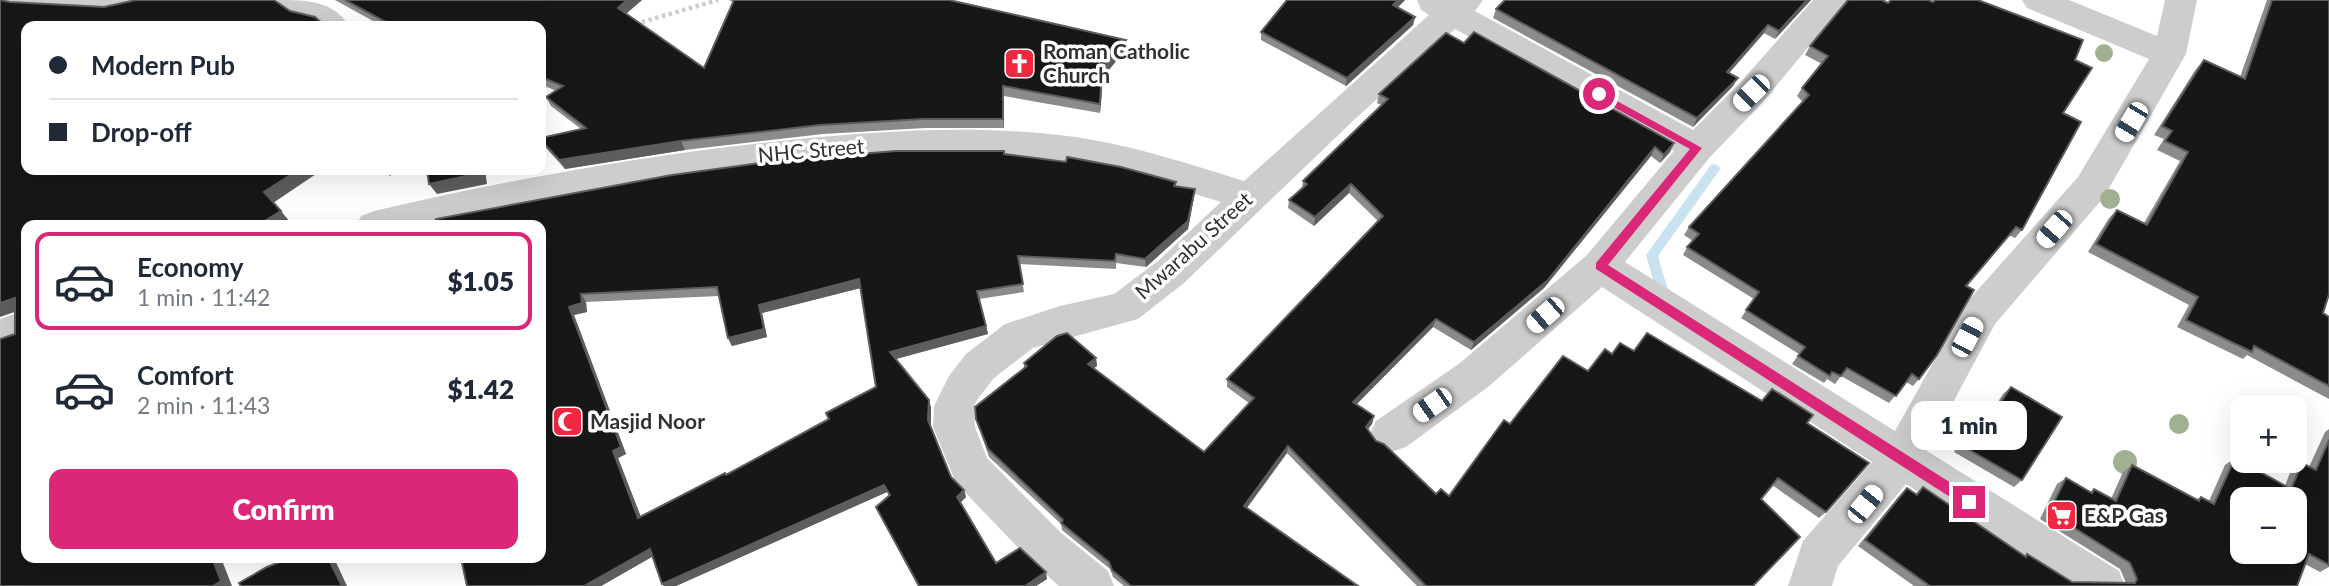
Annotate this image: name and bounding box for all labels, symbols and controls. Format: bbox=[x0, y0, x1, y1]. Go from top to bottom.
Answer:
place label: Roman Catholic Church bbox=[1043, 38, 1190, 87]
church icon: Roman Catholic Church bbox=[1003, 47, 1037, 81]
text: Modern Pub bbox=[91, 49, 235, 81]
car bbox=[1729, 71, 1774, 115]
route start bbox=[1583, 78, 1615, 110]
car bbox=[2112, 99, 2151, 145]
text: Drop-off bbox=[91, 116, 192, 148]
street label: NHC Street bbox=[757, 132, 866, 167]
street label: Mwarabu Street bbox=[1130, 186, 1257, 304]
car bbox=[2033, 206, 2076, 252]
icon: car bbox=[53, 250, 116, 313]
text: Economy bbox=[137, 251, 243, 283]
text: $1.05 bbox=[447, 265, 514, 297]
text: 1 min · 11:42 bbox=[137, 283, 270, 311]
car bbox=[1523, 293, 1568, 337]
car bbox=[1948, 314, 1987, 360]
icon: car bbox=[53, 358, 116, 421]
text: Comfort bbox=[137, 359, 234, 391]
text: $1.42 bbox=[447, 373, 514, 405]
car bbox=[1409, 384, 1456, 426]
text: 2 min · 11:43 bbox=[137, 391, 270, 419]
map controls bbox=[2230, 396, 2307, 564]
button: + bbox=[2230, 396, 2307, 473]
callout: 1 min bbox=[1911, 400, 2027, 449]
mosque icon: Masjid Noor bbox=[550, 405, 584, 439]
place label: Masjid Noor bbox=[590, 408, 705, 433]
text: 1 min bbox=[1940, 411, 1998, 439]
button: Confirm bbox=[49, 469, 518, 549]
car bbox=[1844, 481, 1887, 527]
route end bbox=[1953, 486, 1985, 518]
button: − bbox=[2230, 487, 2307, 564]
supermarket icon: E&P Gas bbox=[2044, 499, 2078, 533]
place label: E&P Gas bbox=[2084, 502, 2164, 527]

